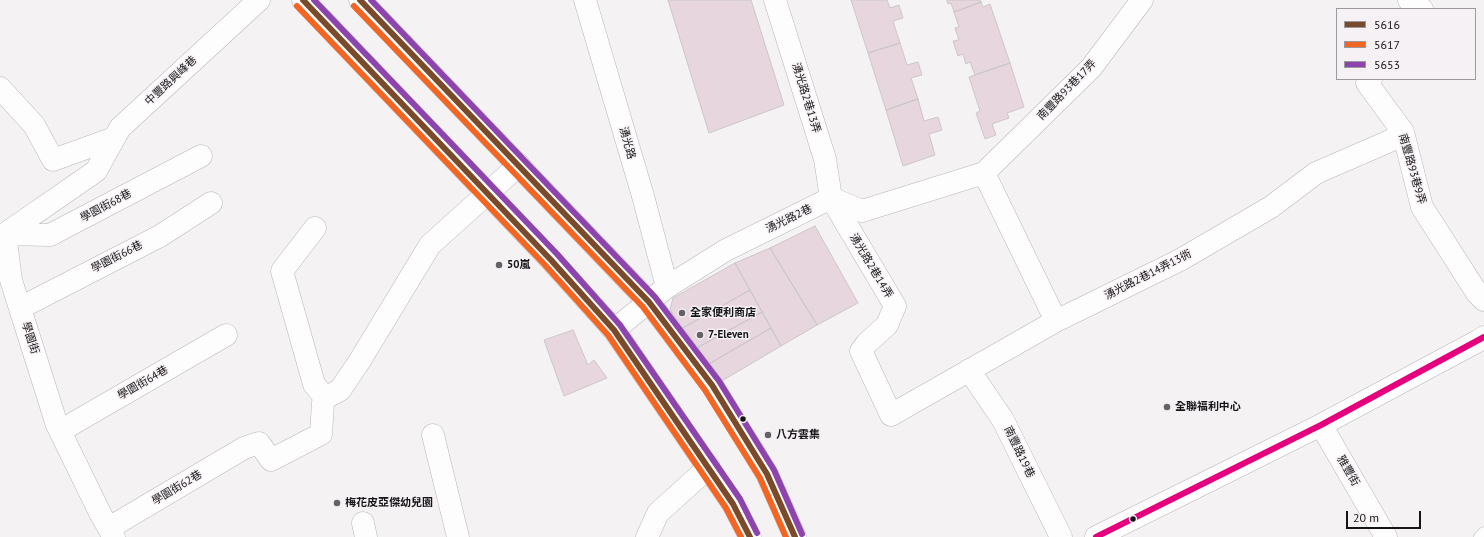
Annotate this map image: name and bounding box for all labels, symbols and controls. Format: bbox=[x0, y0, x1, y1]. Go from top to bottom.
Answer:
legend bbox=[1336, 8, 1476, 80]
text: 5616 bbox=[1374, 17, 1400, 32]
text: 5617 bbox=[1374, 37, 1400, 52]
street label: 中豐路興峰巷 bbox=[142, 54, 200, 108]
street label: 南豐路93巷17弄 bbox=[1035, 57, 1099, 123]
text: 5653 bbox=[1374, 57, 1400, 72]
street label: 湧光路2巷13弄 bbox=[789, 61, 823, 135]
street label: 湧光路 bbox=[616, 125, 638, 161]
street label: 南豐路93巷9弄 bbox=[1396, 132, 1428, 206]
street label: 學園街68巷 bbox=[78, 187, 134, 225]
street label: 湧光路2巷 bbox=[764, 202, 814, 236]
street label: 湧光路2巷14弄 bbox=[847, 231, 895, 301]
street label: 學園街66巷 bbox=[89, 238, 145, 276]
street label: 湧光路2巷14弄13衖 bbox=[1102, 247, 1194, 303]
place label: 50嵐 bbox=[507, 258, 530, 272]
marker: 50嵐 bbox=[494, 260, 504, 270]
place label: 全家便利商店 bbox=[690, 306, 756, 320]
marker: 全家便利商店 bbox=[677, 308, 687, 318]
street label: 學園街 bbox=[19, 320, 41, 356]
place label: 7-Eleven bbox=[708, 328, 749, 342]
marker: 7-Eleven bbox=[695, 330, 705, 340]
street label: 學園街64巷 bbox=[115, 363, 171, 403]
place label: 全聯福利中心 bbox=[1175, 400, 1241, 414]
marker: 全聯福利中心 bbox=[1162, 402, 1172, 412]
unlabelled marker bbox=[738, 414, 748, 424]
street label: 南豐路19巷 bbox=[1001, 424, 1037, 480]
place label: 八方雲集 bbox=[776, 428, 820, 442]
marker: 八方雲集 bbox=[763, 430, 773, 440]
street label: 雅豐街 bbox=[1334, 453, 1362, 489]
street label: 學園街62巷 bbox=[150, 468, 204, 508]
place label: 梅花皮亞傑幼兒園 bbox=[345, 496, 433, 510]
marker: 梅花皮亞傑幼兒園 bbox=[332, 498, 342, 508]
scale bar bbox=[1348, 503, 1423, 529]
text: 20 m bbox=[1353, 510, 1379, 525]
unlabelled marker bbox=[1128, 514, 1138, 524]

